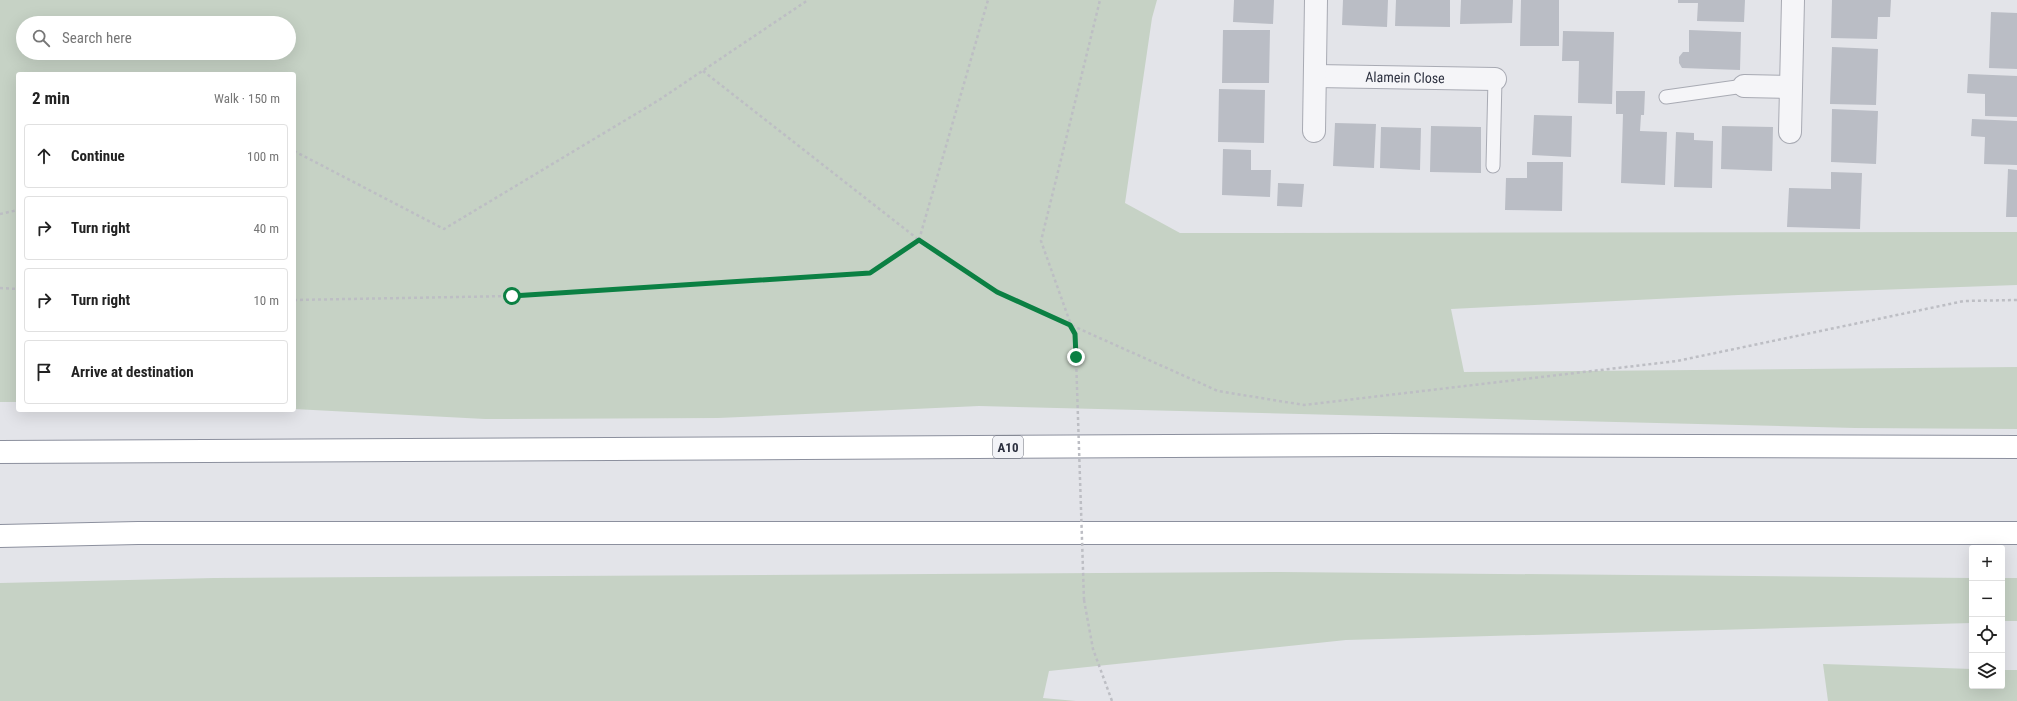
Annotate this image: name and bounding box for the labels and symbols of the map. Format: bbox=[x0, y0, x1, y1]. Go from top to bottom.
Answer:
street label: Alamein Close bbox=[1365, 69, 1445, 86]
route start bbox=[503, 287, 521, 305]
route end bbox=[1067, 348, 1085, 366]
road number: A10 bbox=[993, 436, 1023, 458]

